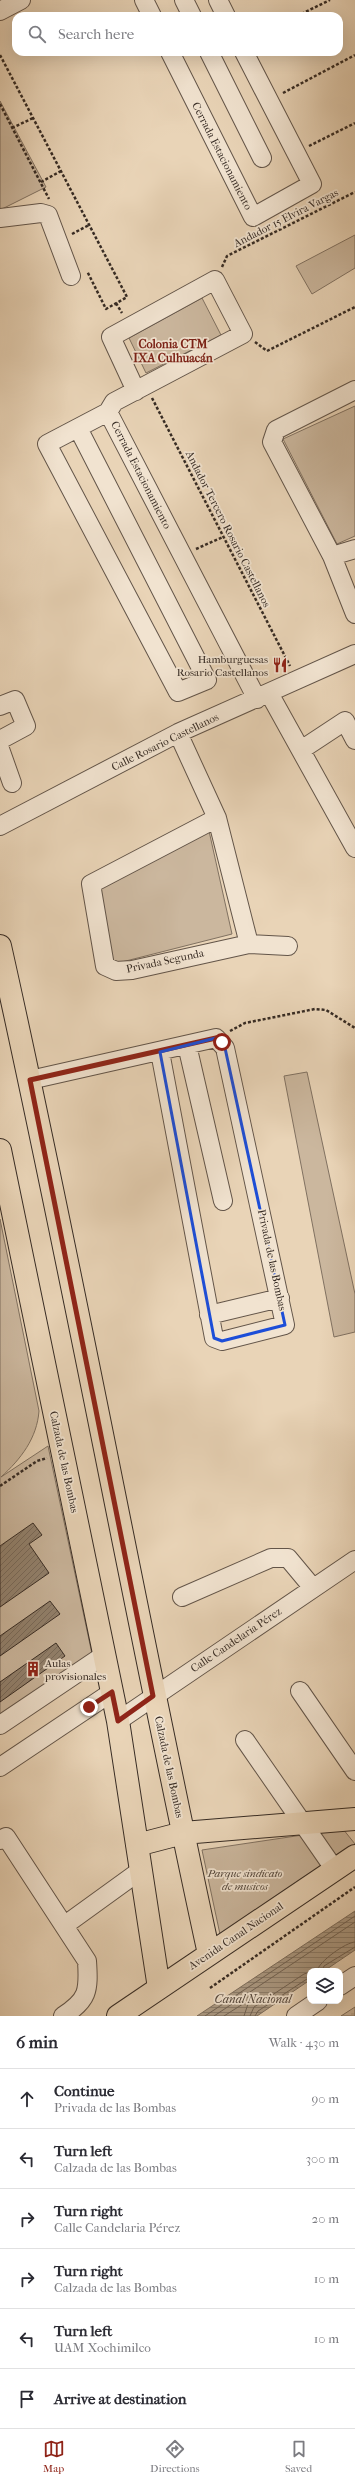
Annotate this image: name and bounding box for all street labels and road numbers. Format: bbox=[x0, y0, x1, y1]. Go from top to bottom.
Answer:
street label: Cerrada Estacionamiento bbox=[189, 100, 255, 212]
street label: Andador 15 Elvira Vargas bbox=[231, 186, 341, 251]
street label: Cerrada Estacionamiento bbox=[108, 419, 174, 531]
street label: Andador Tercero Rosario Castellanos bbox=[182, 448, 273, 609]
street label: Calle Rosario Castellanos bbox=[109, 710, 221, 774]
street label: Privada Segunda bbox=[125, 946, 206, 976]
street label: Privada de las Bombas bbox=[255, 1208, 289, 1312]
street label: Calzada de las Bombas bbox=[47, 1410, 81, 1514]
street label: Calle Candelaria Pérez bbox=[188, 1605, 284, 1675]
street label: Calzada de las Bombas bbox=[152, 1715, 186, 1819]
street label: Avenida Canal Nacional bbox=[185, 1900, 286, 1973]

